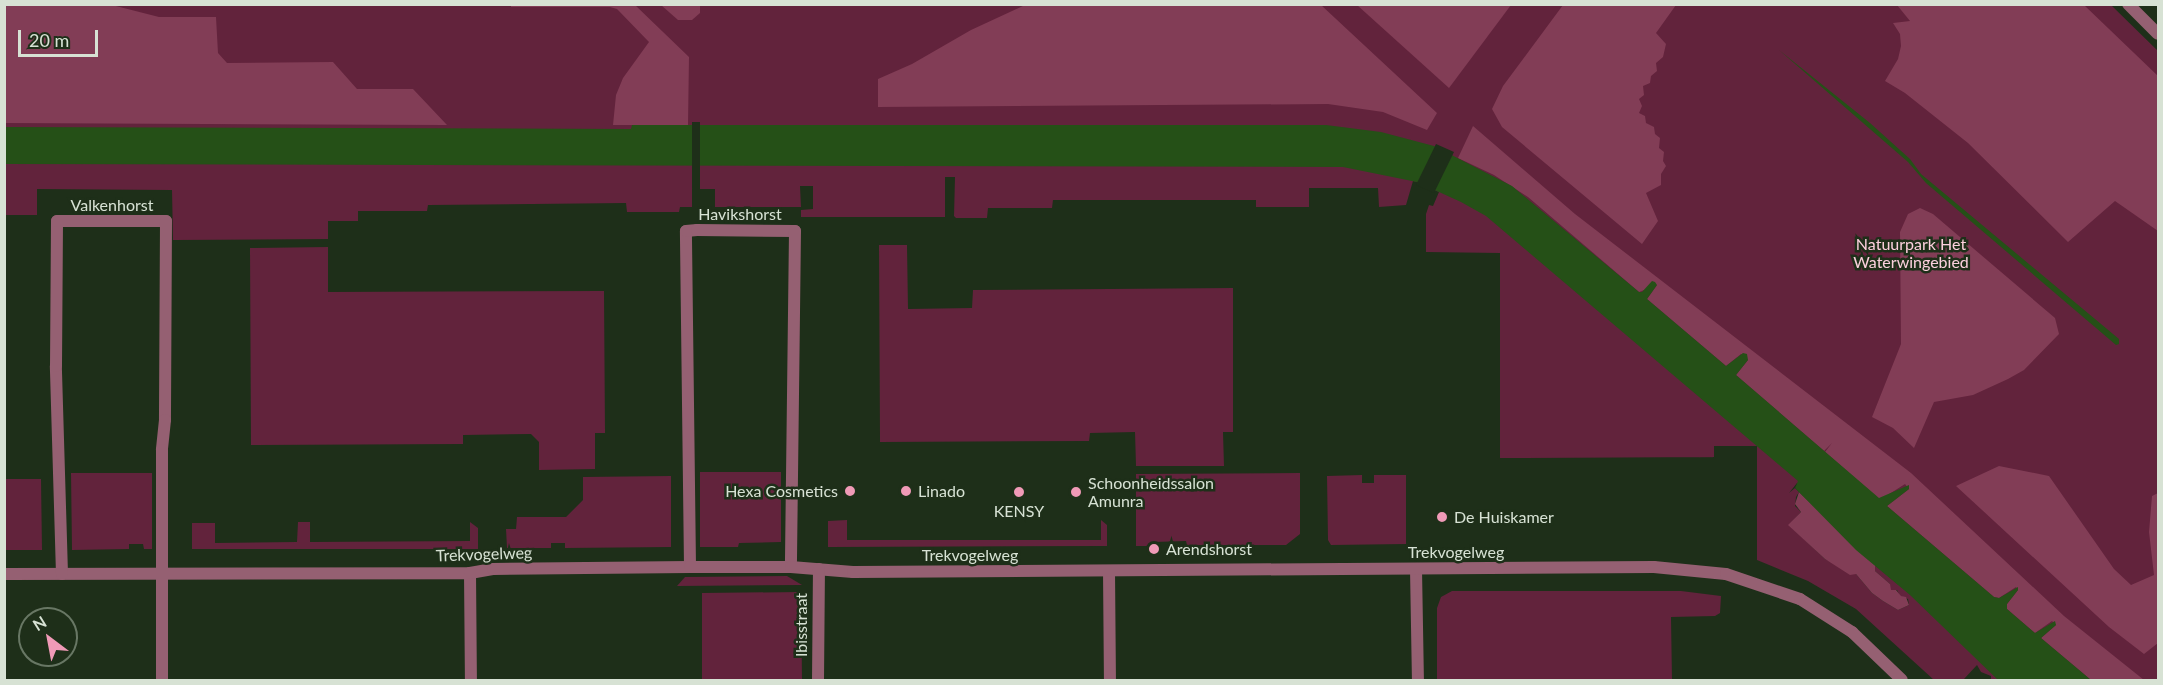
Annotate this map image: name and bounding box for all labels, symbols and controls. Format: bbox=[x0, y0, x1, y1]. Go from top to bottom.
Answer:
scale bar bbox=[21, 18, 100, 56]
text: 20 m bbox=[29, 29, 69, 51]
street label: Valkenhorst bbox=[71, 195, 153, 215]
street label: Havikshorst bbox=[698, 204, 782, 224]
park label: Natuurpark Het Waterwingebied bbox=[1853, 234, 1969, 272]
place label: Schoonheidssalon Amunra bbox=[1088, 473, 1214, 511]
place label: Hexa Cosmetics bbox=[725, 481, 838, 501]
place label: Linado bbox=[918, 481, 965, 501]
marker: Hexa Cosmetics bbox=[843, 484, 857, 498]
marker: Linado bbox=[899, 484, 913, 498]
marker: KENSY bbox=[1012, 485, 1026, 499]
marker: Schoonheidssalon Amunra bbox=[1069, 485, 1083, 499]
place label: KENSY bbox=[994, 501, 1044, 521]
place label: De Huiskamer bbox=[1454, 507, 1554, 527]
marker: De Huiskamer bbox=[1435, 510, 1449, 524]
place label: Arendshorst bbox=[1166, 539, 1252, 559]
marker: Arendshorst bbox=[1147, 542, 1161, 556]
street label: Trekvogelweg bbox=[1408, 542, 1504, 562]
street label: Trekvogelweg bbox=[435, 543, 533, 565]
street label: Trekvogelweg bbox=[922, 545, 1018, 565]
street label: Ibisstraat bbox=[791, 593, 811, 657]
north arrow bbox=[18, 607, 78, 667]
text: N bbox=[29, 612, 50, 634]

